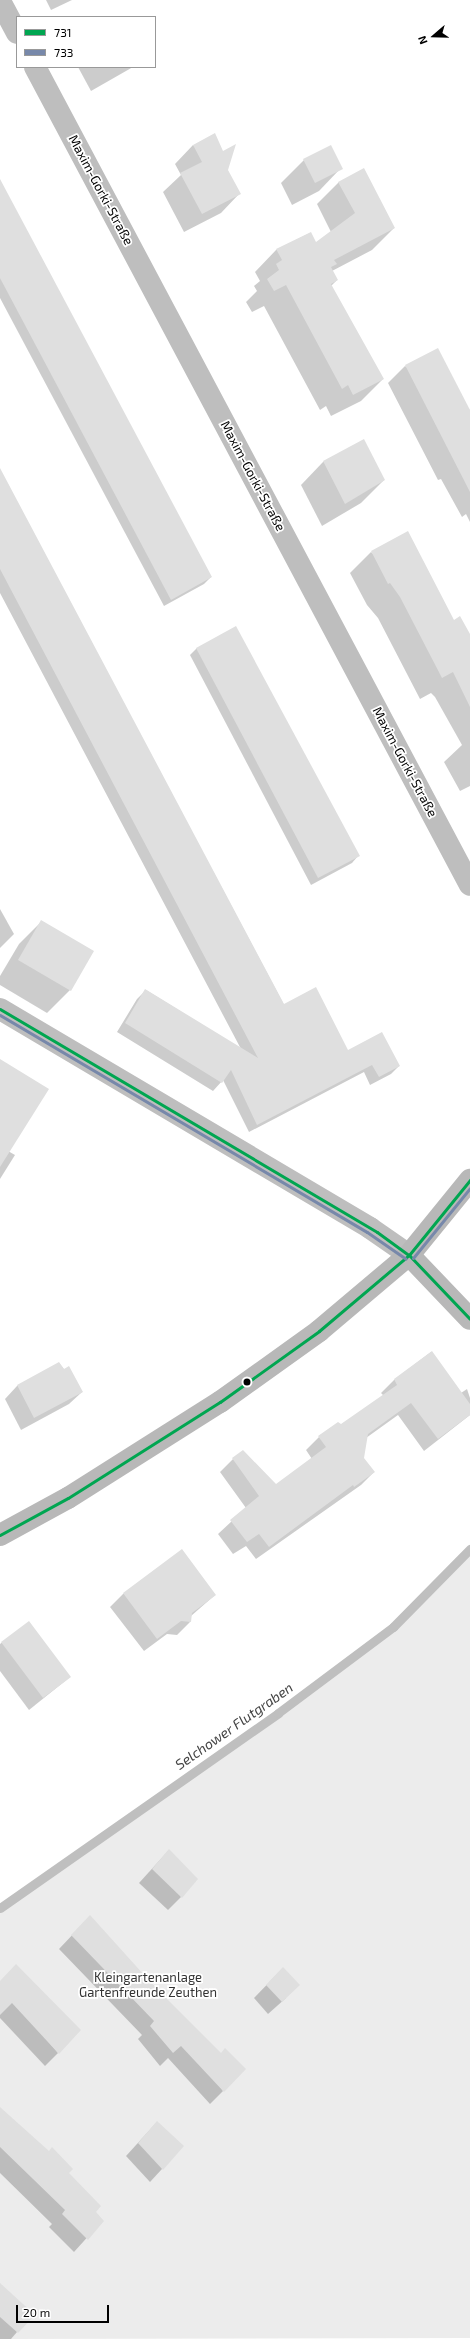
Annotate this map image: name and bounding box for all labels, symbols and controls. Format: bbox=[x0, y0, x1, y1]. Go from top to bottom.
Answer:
legend bbox=[16, 16, 156, 68]
north arrow bbox=[414, 16, 454, 56]
text: 731 bbox=[54, 25, 72, 39]
text: N bbox=[415, 34, 430, 46]
text: 733 bbox=[54, 45, 74, 59]
street label: Maxim-Gorki-Straße bbox=[65, 132, 137, 248]
street label: Maxim-Gorki-Straße bbox=[217, 418, 289, 534]
street label: Maxim-Gorki-Straße bbox=[369, 704, 441, 820]
unlabelled marker bbox=[242, 1377, 252, 1387]
water label: Selchower Flutgraben bbox=[172, 1679, 296, 1773]
park label: Kleingartenanlage Gartenfreunde Zeuthen bbox=[79, 1970, 217, 2001]
scale bar bbox=[18, 2297, 111, 2323]
text: 20 m bbox=[23, 2305, 50, 2319]

